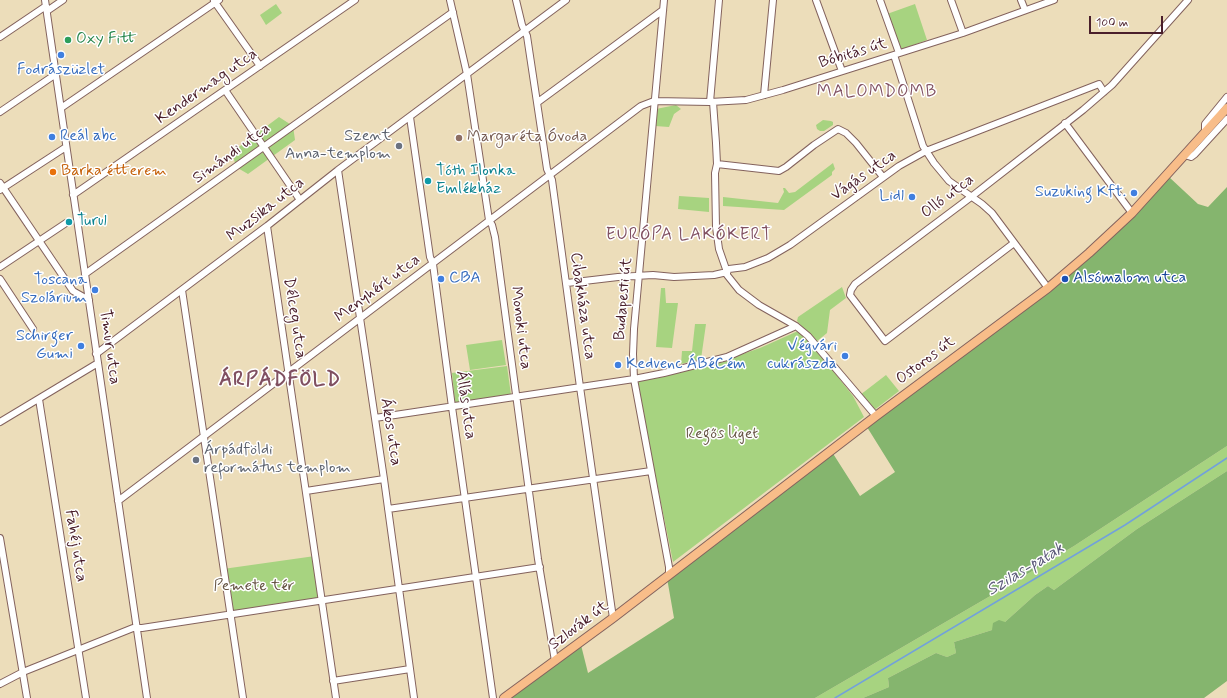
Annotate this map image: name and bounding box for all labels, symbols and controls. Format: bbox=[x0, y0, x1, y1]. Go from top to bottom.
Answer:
scale bar bbox=[1091, 8, 1165, 34]
text: 100 m bbox=[1096, 15, 1128, 31]
place label: Oxy Fitt bbox=[76, 30, 136, 50]
marker: Oxy Fitt bbox=[63, 35, 73, 45]
street label: Bóbitás út bbox=[817, 35, 889, 73]
street label: Kendermag utca bbox=[152, 45, 262, 129]
marker: Fodrászüzlet bbox=[56, 50, 66, 60]
place label: Fodrászüzlet bbox=[17, 61, 105, 81]
district label: MALOMDOMB bbox=[818, 82, 936, 102]
street label: Simándi utca bbox=[189, 119, 275, 189]
place label: Reál abc bbox=[60, 127, 117, 147]
place label: Szent Anna-templom bbox=[285, 127, 391, 165]
place label: Margaréta Óvoda bbox=[467, 128, 587, 148]
marker: Reál abc bbox=[47, 132, 57, 142]
marker: Margaréta Óvoda bbox=[454, 133, 464, 143]
marker: Szent Anna-templom bbox=[394, 141, 404, 151]
street label: Vágás utca bbox=[828, 146, 900, 206]
place label: Barka étterem bbox=[61, 162, 167, 182]
place label: Tóth Ilonka Emlékház bbox=[436, 162, 515, 200]
marker: Barka étterem bbox=[48, 167, 58, 177]
street label: Olló utca bbox=[918, 171, 978, 223]
street label: Muzsika utca bbox=[223, 174, 309, 246]
marker: Tóth Ilonka Emlékház bbox=[423, 176, 433, 186]
place label: Suzuking Kft. bbox=[1035, 183, 1126, 203]
place label: Lidl bbox=[879, 187, 904, 207]
marker: Suzuking Kft. bbox=[1129, 188, 1139, 198]
marker: Lidl bbox=[907, 192, 917, 202]
place label: Turul bbox=[77, 212, 107, 232]
marker: Turul bbox=[64, 217, 74, 227]
district label: EURÓPA LAKÓKERT bbox=[606, 225, 772, 245]
street label: Menyhért utca bbox=[332, 251, 424, 327]
street label: Cibakháza utca bbox=[565, 251, 599, 361]
street label: Budapesti út bbox=[611, 257, 637, 341]
place label: CBA bbox=[449, 269, 481, 289]
place label: Alsómalom utca bbox=[1073, 269, 1186, 289]
place label: Toscana Szolárium bbox=[21, 271, 87, 309]
marker: CBA bbox=[436, 274, 446, 284]
marker: Alsómalom utca bbox=[1060, 274, 1070, 284]
street label: Délceg utca bbox=[278, 276, 310, 360]
marker: Toscana Szolárium bbox=[90, 285, 100, 295]
street label: Monoki utca bbox=[505, 285, 535, 371]
street label: Timur utca bbox=[94, 308, 124, 386]
place label: Schirger Gumi bbox=[16, 327, 73, 365]
street label: Ostoros út bbox=[893, 333, 959, 389]
place label: Végvári cukrászda bbox=[767, 337, 837, 375]
marker: Schirger Gumi bbox=[76, 341, 86, 351]
marker: Végvári cukrászda bbox=[840, 351, 850, 361]
place label: Kedvenc ÁBéCém bbox=[626, 355, 746, 375]
marker: Kedvenc ÁBéCém bbox=[613, 360, 623, 370]
district label: ÁRPÁDFÖLD bbox=[220, 369, 340, 393]
street label: Állás utca bbox=[451, 369, 479, 441]
street label: Ákos utca bbox=[375, 397, 405, 467]
park label: Regős liget bbox=[686, 425, 758, 445]
place label: Árpádföldi református templom bbox=[204, 441, 351, 479]
marker: Árpádföldi református templom bbox=[191, 455, 201, 465]
street label: Fahéj utca bbox=[60, 508, 90, 584]
water label: Szilas-patak bbox=[983, 539, 1069, 601]
park label: Pemete tér bbox=[214, 577, 294, 597]
street label: Szlovák út bbox=[545, 597, 613, 655]

